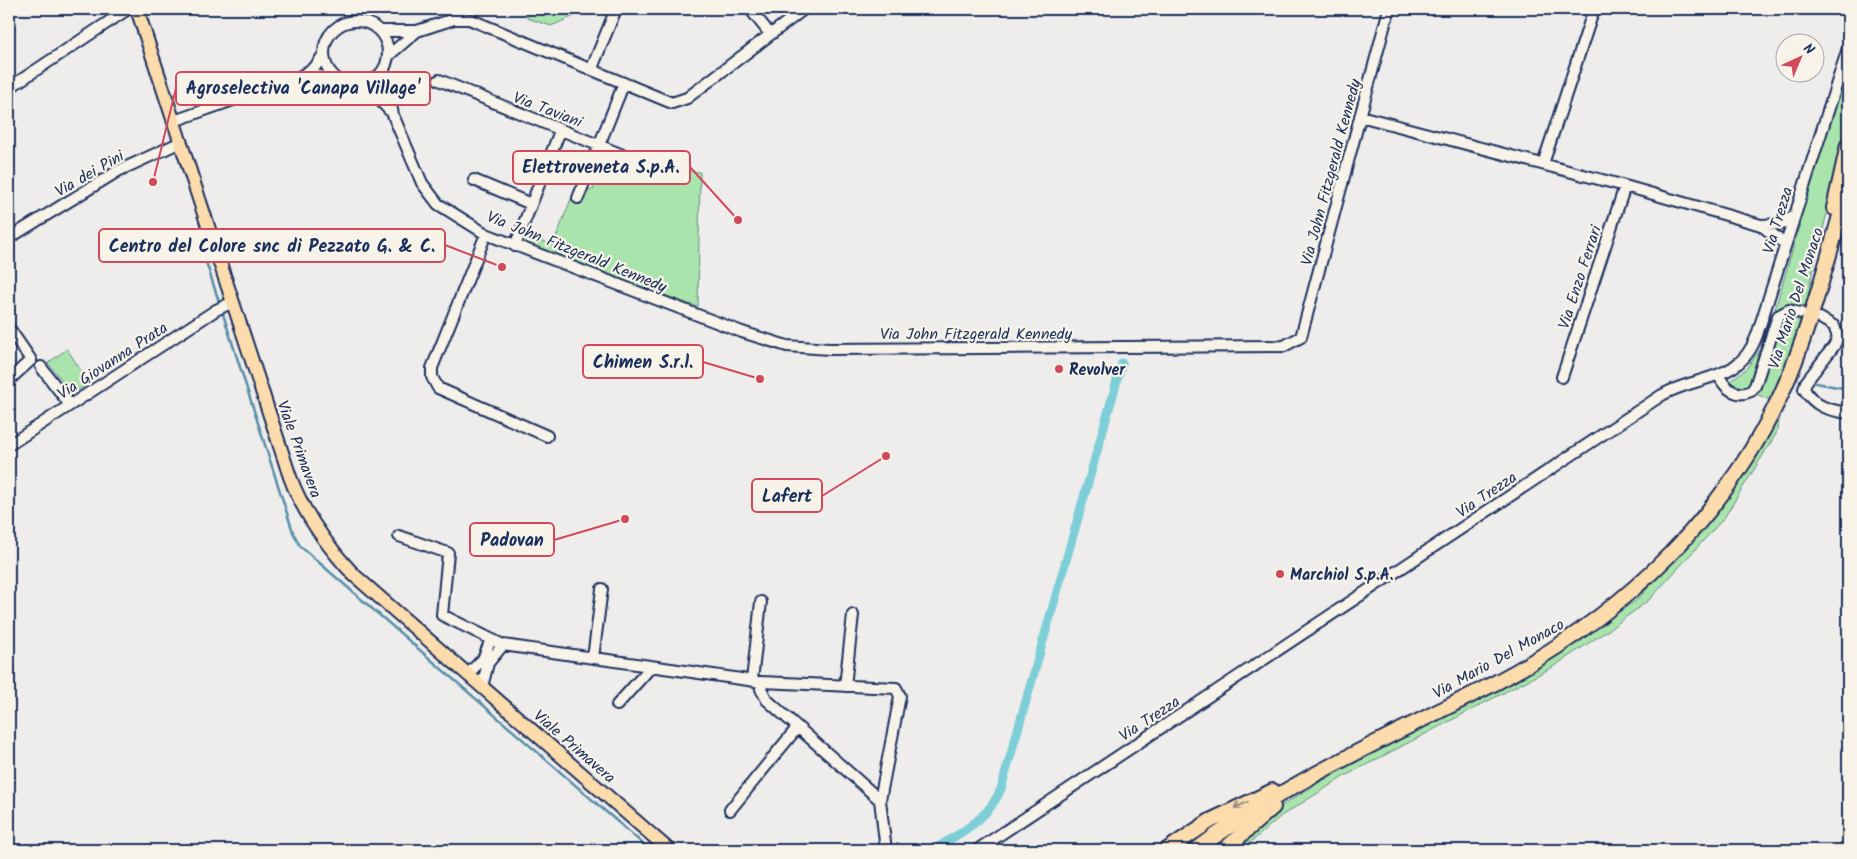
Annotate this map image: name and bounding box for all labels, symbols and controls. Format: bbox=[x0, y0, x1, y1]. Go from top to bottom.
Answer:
north arrow bbox=[1774, 32, 1824, 82]
text: N bbox=[1798, 38, 1819, 60]
callout: Agroselectiva 'Canapa Village' bbox=[176, 72, 430, 105]
text: Agroselectiva 'Canapa Village' bbox=[186, 75, 421, 104]
street label: Via John Fitzgerald Kennedy bbox=[1294, 76, 1369, 268]
street label: Via Taviani bbox=[509, 86, 587, 136]
street label: Via dei Pini bbox=[50, 144, 130, 204]
callout: Elettroveneta S.p.A. bbox=[513, 151, 690, 184]
text: Elettroveneta S.p.A. bbox=[522, 154, 680, 183]
street label: Via Trezza bbox=[1756, 184, 1800, 257]
street label: Via John Fitzgerald Kennedy bbox=[483, 205, 671, 300]
street label: Via Enzo Ferrari bbox=[1552, 221, 1609, 332]
street label: Via Mario Del Monaco bbox=[1762, 225, 1831, 372]
callout: Centro del Colore snc di Pezzato G. & C. bbox=[99, 229, 445, 262]
text: Centro del Colore snc di Pezzato G. & C. bbox=[109, 233, 435, 262]
street label: Via Giovanna Prata bbox=[53, 316, 173, 406]
street label: Via John Fitzgerald Kennedy bbox=[880, 322, 1073, 347]
callout: Chimen S.r.l. bbox=[583, 345, 703, 378]
text: Chimen S.r.l. bbox=[593, 349, 693, 378]
place label: Revolver bbox=[1069, 358, 1126, 383]
marker: Revolver bbox=[1053, 363, 1065, 375]
street label: Viale Primavera bbox=[269, 397, 328, 502]
street label: Via Trezza bbox=[1451, 466, 1522, 525]
callout: Lafert bbox=[752, 479, 822, 512]
text: Lafert bbox=[762, 483, 813, 512]
callout: Padovan bbox=[470, 523, 554, 556]
text: Padovan bbox=[480, 527, 544, 556]
place label: Marchiol S.p.A. bbox=[1290, 563, 1394, 588]
marker: Marchiol S.p.A. bbox=[1274, 568, 1286, 580]
street label: Via Mario Del Monaco bbox=[1428, 613, 1569, 706]
street label: Via Trezza bbox=[1114, 690, 1186, 749]
street label: Viale Primavera bbox=[527, 704, 621, 790]
one-way arrow bbox=[1234, 801, 1249, 811]

